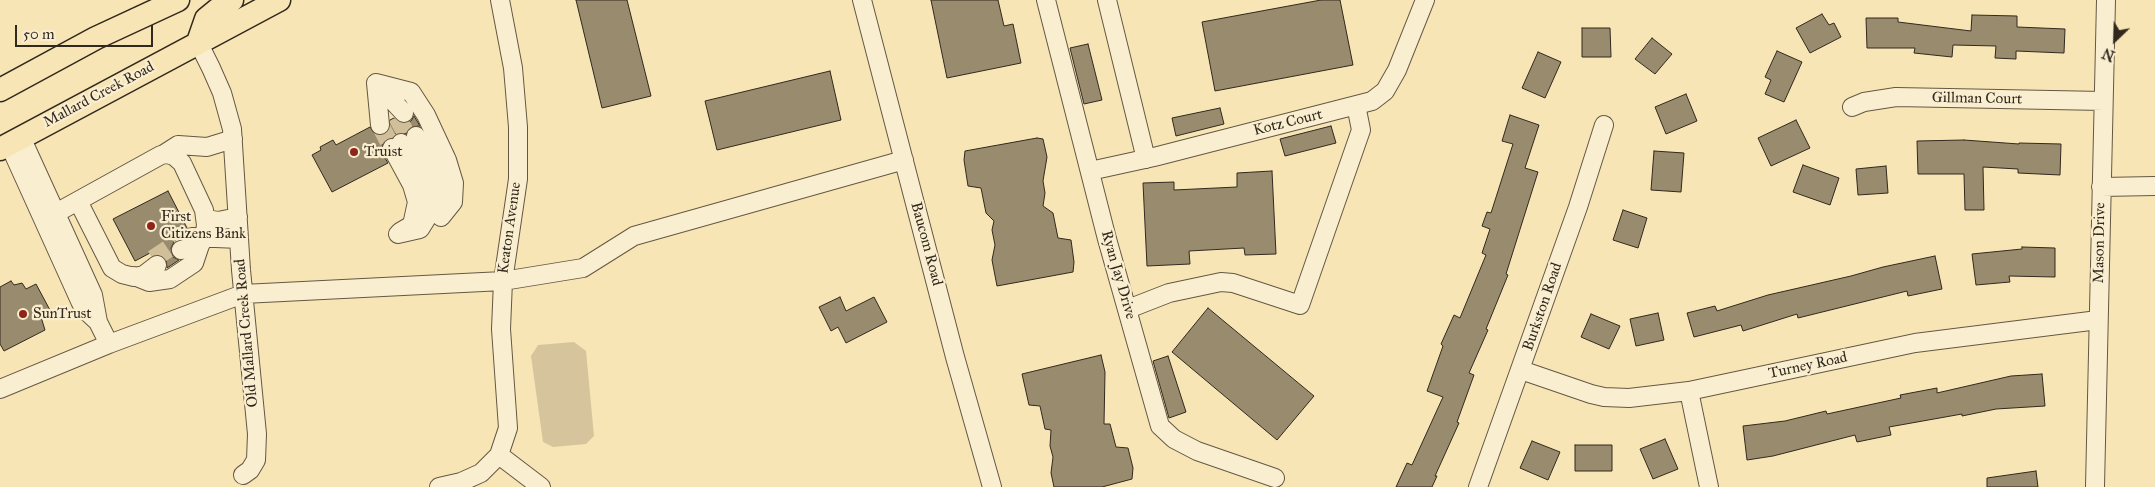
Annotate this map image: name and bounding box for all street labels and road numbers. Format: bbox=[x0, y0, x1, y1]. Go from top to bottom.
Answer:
street label: Mallard Creek Road bbox=[41, 58, 157, 132]
street label: Gillman Court bbox=[1932, 89, 2022, 109]
street label: Kotz Court bbox=[1252, 106, 1324, 140]
street label: Keaton Avenue bbox=[495, 181, 525, 275]
street label: Baucom Road bbox=[906, 200, 946, 288]
street label: Mason Drive bbox=[2090, 202, 2110, 284]
street label: Ryan Jay Drive bbox=[1097, 228, 1139, 322]
street label: Old Mallard Creek Road bbox=[232, 258, 262, 408]
street label: Burkston Road bbox=[1519, 261, 1567, 353]
street label: Turney Road bbox=[1767, 349, 1849, 383]

